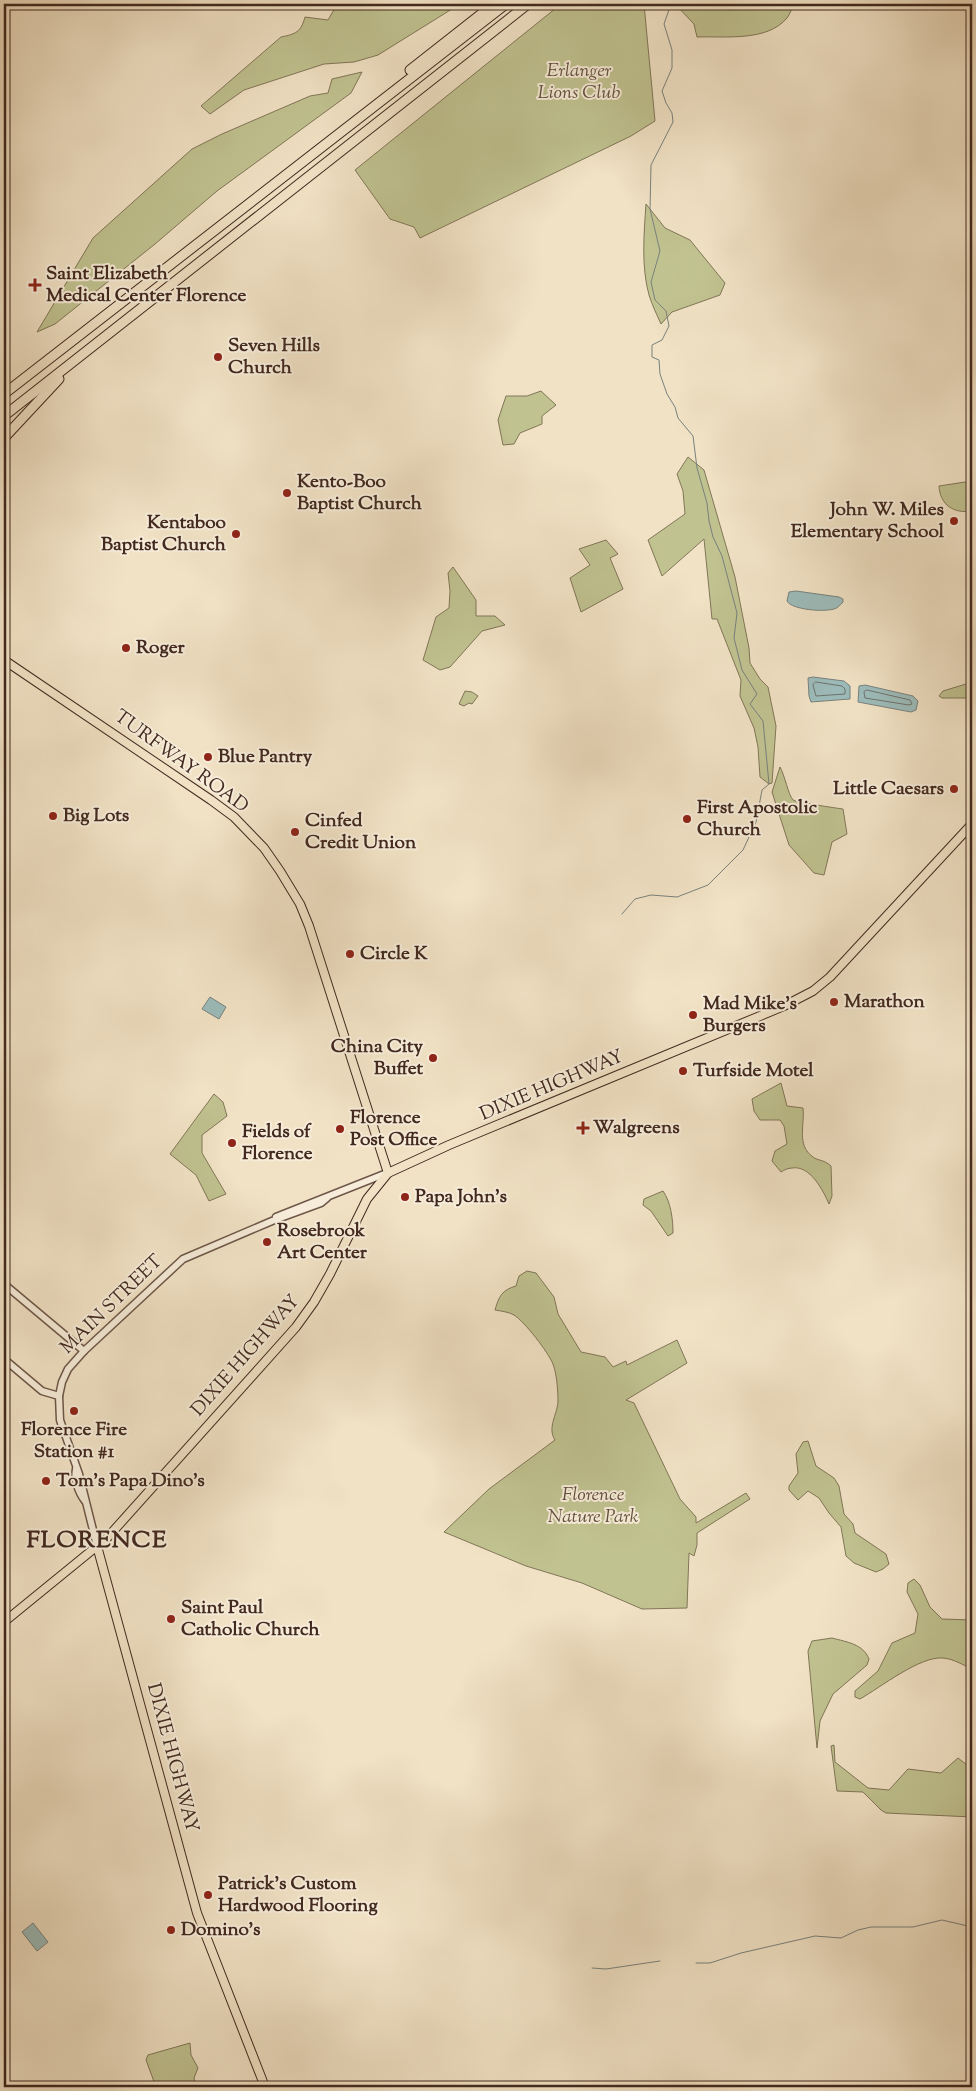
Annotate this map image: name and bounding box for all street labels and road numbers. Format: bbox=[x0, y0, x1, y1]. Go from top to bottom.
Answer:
street label: TURFWAY ROAD bbox=[108, 704, 254, 820]
street label: DIXIE HIGHWAY bbox=[476, 1043, 628, 1128]
street label: MAIN STREET bbox=[55, 1249, 169, 1361]
street label: DIXIE HIGHWAY bbox=[185, 1289, 307, 1423]
street label: DIXIE HIGHWAY bbox=[139, 1680, 205, 1836]

